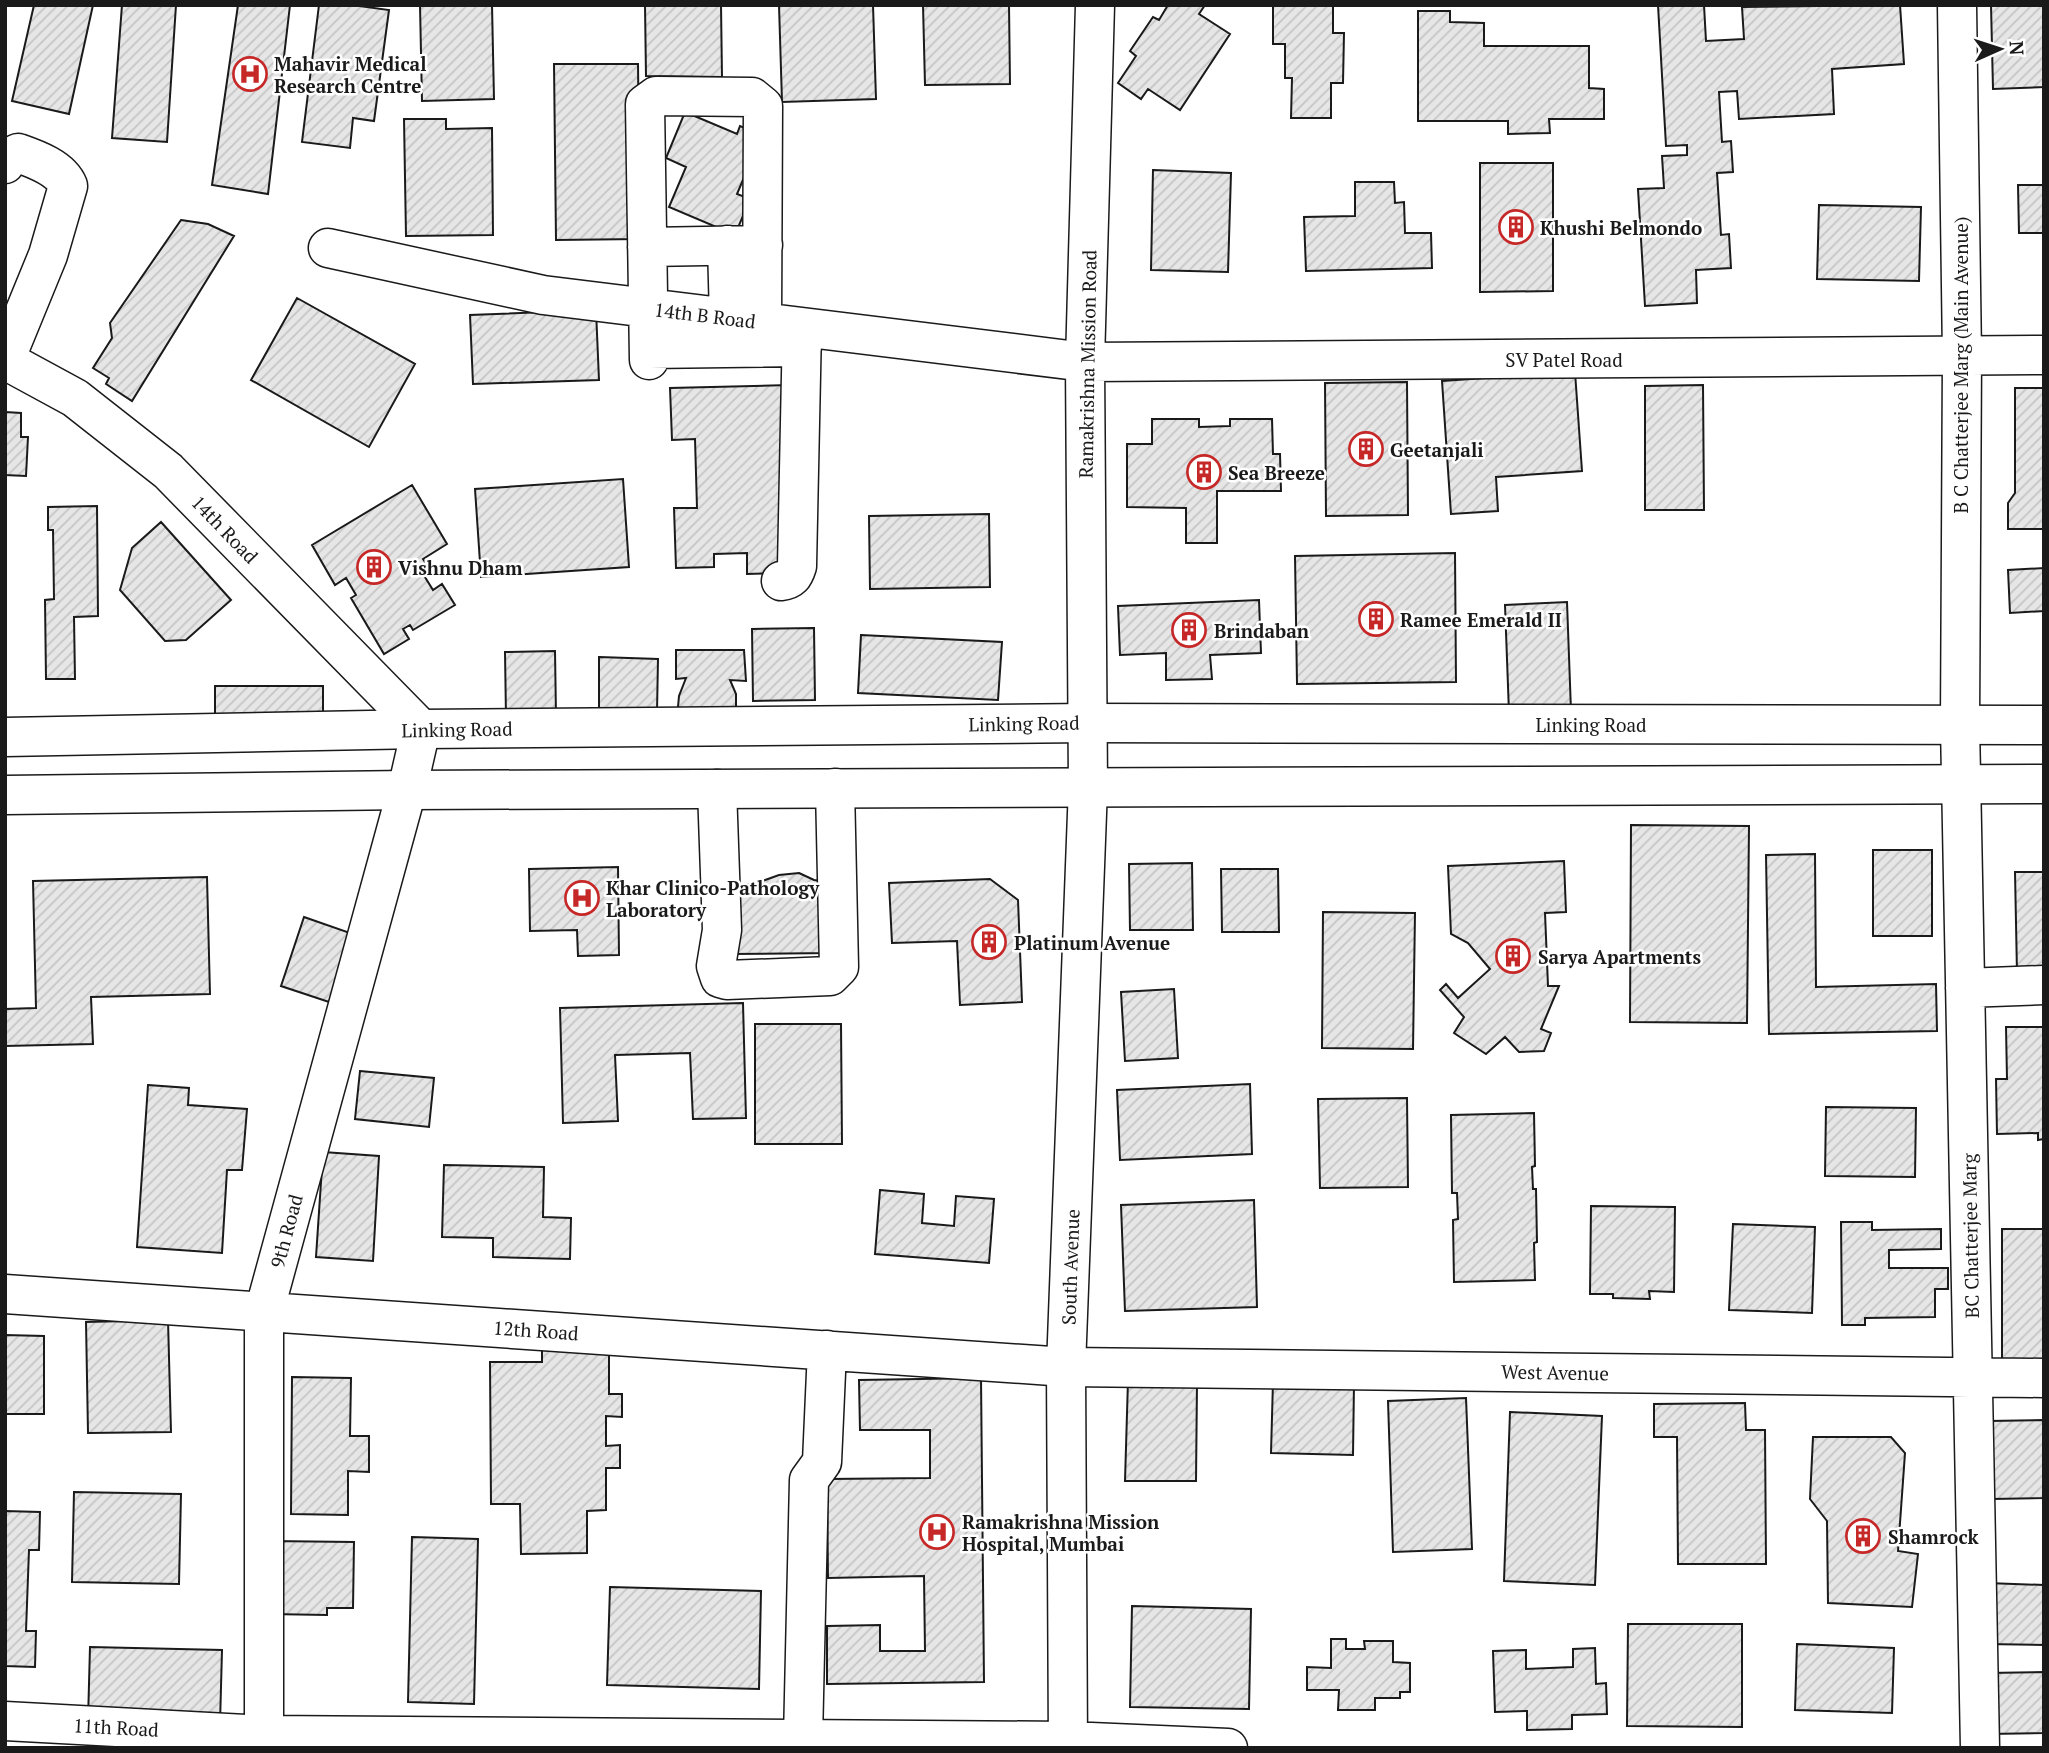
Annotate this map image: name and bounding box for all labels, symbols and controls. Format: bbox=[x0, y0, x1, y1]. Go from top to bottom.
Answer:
north arrow bbox=[1965, 14, 2035, 84]
text: N bbox=[2005, 40, 2030, 57]
place label: Mahavir Medical Research Centre bbox=[274, 51, 427, 98]
hospital icon: Mahavir Medical Research Centre bbox=[231, 55, 269, 93]
building icon: Khushi Belmondo bbox=[1497, 208, 1535, 246]
place label: Khushi Belmondo bbox=[1540, 215, 1702, 240]
street label: B C Chatterjee Marg (Main Avenue) bbox=[1948, 217, 1973, 513]
street label: Ramakrishna Mission Road bbox=[1073, 249, 1102, 478]
street label: 14th B Road bbox=[653, 296, 757, 334]
street label: SV Patel Road bbox=[1505, 347, 1623, 372]
building icon: Geetanjali bbox=[1347, 430, 1385, 468]
place label: Geetanjali bbox=[1390, 437, 1484, 462]
building icon: Sea Breeze bbox=[1185, 453, 1223, 491]
place label: Sea Breeze bbox=[1228, 460, 1325, 485]
street label: 14th Road bbox=[186, 490, 264, 569]
building icon: Vishnu Dham bbox=[355, 548, 393, 586]
place label: Vishnu Dham bbox=[398, 555, 523, 580]
building icon: Ramee Emerald II bbox=[1357, 600, 1395, 638]
place label: Ramee Emerald II bbox=[1400, 607, 1562, 632]
building icon: Brindaban bbox=[1170, 611, 1208, 649]
place label: Brindaban bbox=[1214, 618, 1310, 643]
street label: Linking Road bbox=[968, 710, 1080, 736]
street label: Linking Road bbox=[1535, 712, 1647, 737]
street label: Linking Road bbox=[401, 716, 513, 742]
place label: Khar Clinico-Pathology Laboratory bbox=[606, 875, 820, 922]
hospital icon: Khar Clinico-Pathology Laboratory bbox=[563, 879, 601, 917]
building icon: Platinum Avenue bbox=[970, 923, 1008, 961]
place label: Platinum Avenue bbox=[1014, 930, 1170, 955]
building icon: Sarya Apartments bbox=[1494, 937, 1532, 975]
place label: Sarya Apartments bbox=[1538, 944, 1701, 969]
street label: BC Chatterjee Marg bbox=[1956, 1152, 1984, 1319]
street label: 9th Road bbox=[264, 1191, 308, 1271]
street label: South Avenue bbox=[1055, 1208, 1085, 1326]
street label: 12th Road bbox=[492, 1315, 580, 1345]
street label: West Avenue bbox=[1501, 1359, 1609, 1385]
place label: Ramakrishna Mission Hospital, Mumbai bbox=[962, 1509, 1160, 1556]
hospital icon: Ramakrishna Mission Hospital, Mumbai bbox=[918, 1513, 956, 1551]
building icon: Shamrock bbox=[1844, 1517, 1882, 1555]
place label: Shamrock bbox=[1888, 1524, 1980, 1549]
street label: 11th Road bbox=[73, 1712, 160, 1742]

